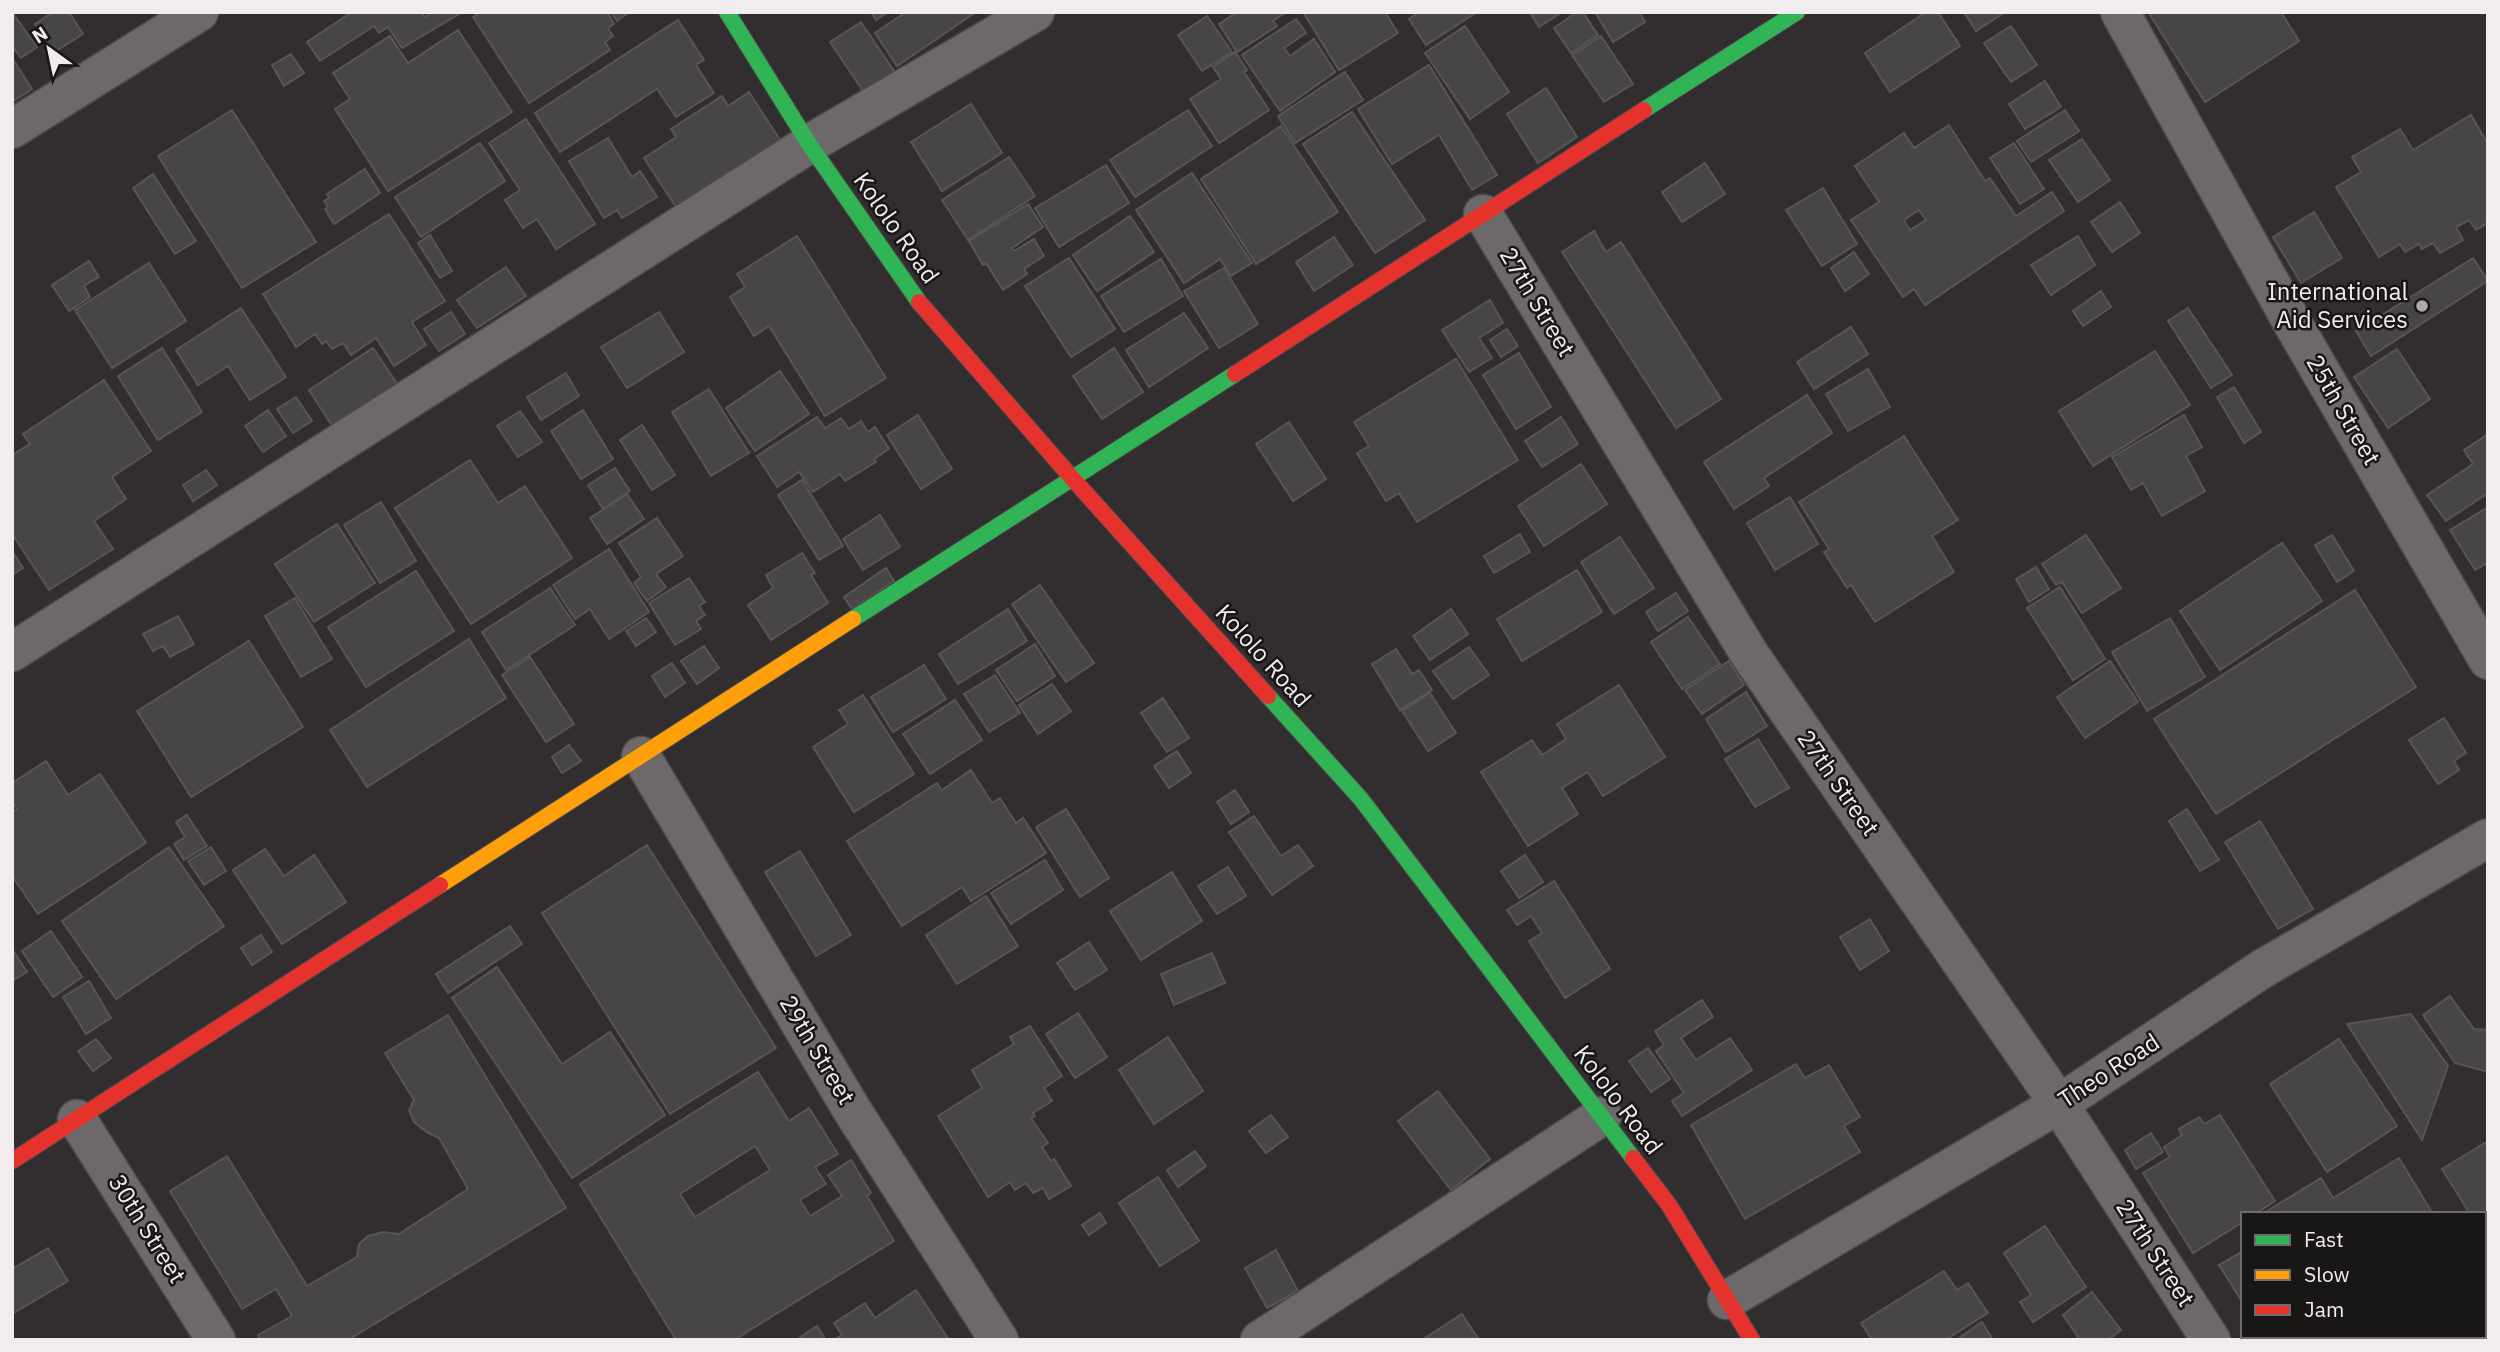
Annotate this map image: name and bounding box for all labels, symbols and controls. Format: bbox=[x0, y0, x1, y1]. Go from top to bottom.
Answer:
north arrow bbox=[14, 14, 84, 84]
text: N bbox=[27, 21, 52, 49]
street label: Kololo Road bbox=[847, 165, 947, 289]
street label: 27th Street bbox=[1493, 241, 1583, 362]
place label: International Aid Services bbox=[2267, 275, 2408, 335]
marker: International Aid Services bbox=[2414, 298, 2430, 314]
street label: 25th Street bbox=[2299, 349, 2388, 470]
street label: Kololo Road bbox=[1209, 597, 1319, 714]
street label: 27th Street bbox=[1791, 723, 1887, 842]
street label: 29th Street bbox=[773, 989, 863, 1110]
street label: Theo Road bbox=[2052, 1025, 2165, 1115]
street label: Kololo Road bbox=[1567, 1038, 1670, 1160]
street label: 30th Street bbox=[102, 1168, 194, 1289]
street label: 27th Street bbox=[2109, 1192, 2203, 1312]
legend bbox=[2241, 1212, 2486, 1338]
text: Fast bbox=[2304, 1225, 2344, 1253]
text: Slow bbox=[2304, 1260, 2350, 1288]
text: Jam bbox=[2304, 1295, 2344, 1323]

